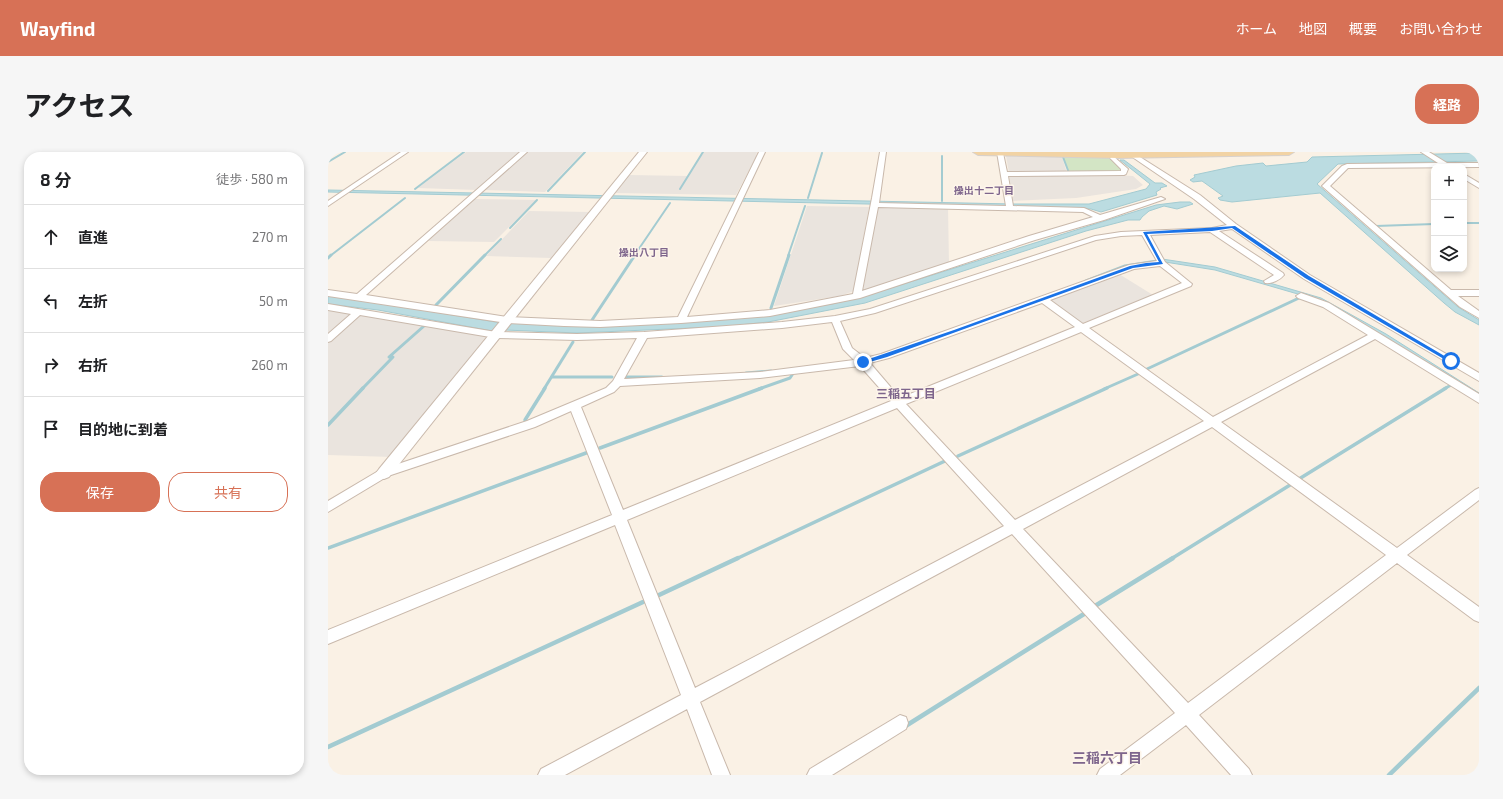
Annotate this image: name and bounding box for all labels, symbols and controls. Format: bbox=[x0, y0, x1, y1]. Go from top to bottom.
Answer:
text: Wayfind bbox=[20, 17, 95, 40]
text: ホーム bbox=[1235, 20, 1277, 37]
text: 地図 bbox=[1299, 20, 1327, 37]
text: 概要 bbox=[1349, 20, 1377, 37]
text: お問い合わせ bbox=[1399, 20, 1483, 37]
button: 経路 bbox=[1415, 84, 1479, 124]
text: アクセス bbox=[24, 88, 135, 122]
map controls bbox=[1431, 164, 1467, 272]
button: + bbox=[1431, 164, 1467, 200]
text: 8 分 bbox=[40, 169, 71, 189]
text: 徒歩 · 580 m bbox=[216, 171, 288, 187]
district label: 操出十二丁目 bbox=[954, 184, 1014, 196]
button: − bbox=[1431, 200, 1467, 236]
icon: ahead bbox=[40, 226, 62, 248]
text: 直進 bbox=[78, 228, 108, 246]
text: 270 m bbox=[252, 229, 288, 245]
button: layers bbox=[1431, 236, 1467, 272]
district label: 操出八丁目 bbox=[619, 246, 669, 258]
icon: left bbox=[40, 290, 62, 312]
text: 左折 bbox=[78, 292, 108, 310]
text: 50 m bbox=[259, 293, 288, 309]
route start bbox=[1442, 352, 1460, 370]
route end bbox=[854, 353, 872, 371]
icon: right bbox=[40, 354, 62, 376]
text: 右折 bbox=[78, 356, 108, 374]
text: 260 m bbox=[251, 357, 288, 373]
district label: 三稲五丁目 bbox=[876, 386, 936, 400]
icon: arrive bbox=[40, 418, 62, 440]
text: 目的地に到着 bbox=[78, 420, 168, 438]
button: 保存 bbox=[40, 472, 160, 512]
button: 共有 bbox=[168, 472, 288, 512]
district label: 三稲六丁目 bbox=[1072, 749, 1142, 766]

